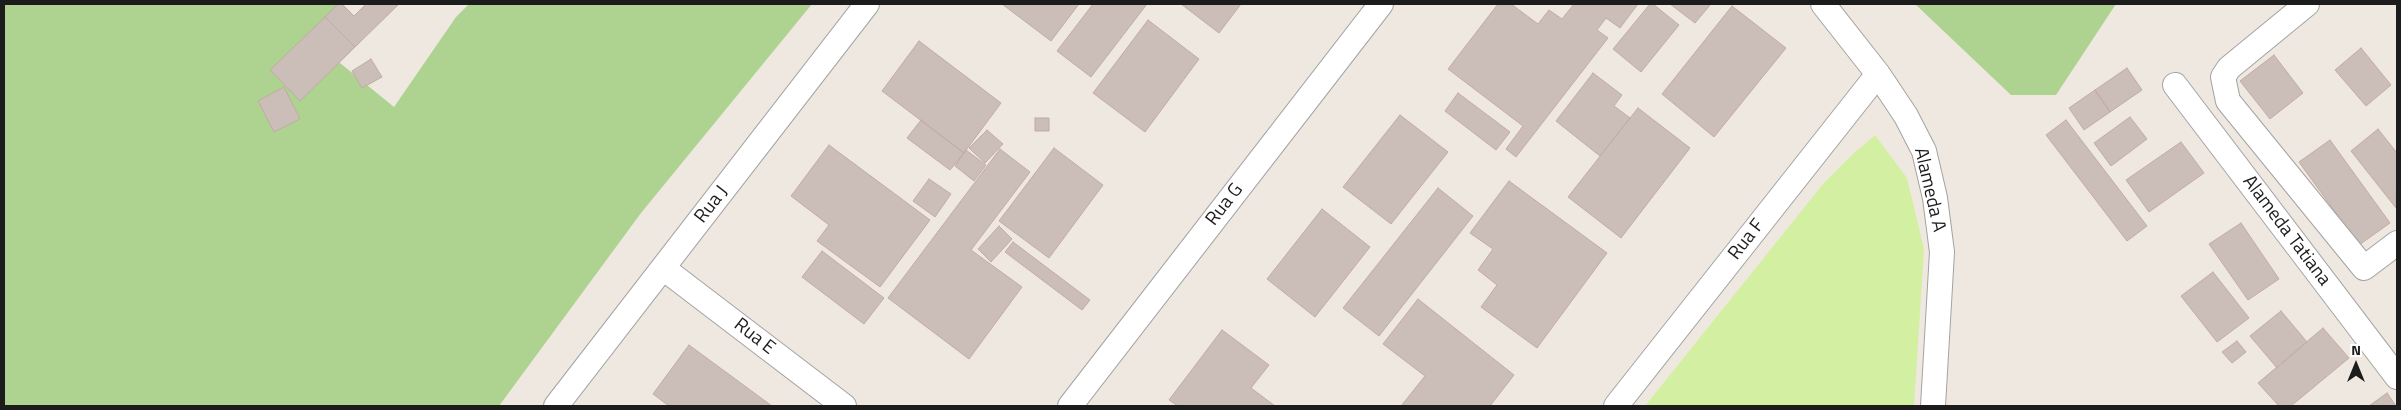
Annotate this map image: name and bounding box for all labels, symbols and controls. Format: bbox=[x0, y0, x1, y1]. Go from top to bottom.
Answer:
street label: Alameda A bbox=[1908, 146, 1950, 234]
street label: Alameda Tatiana bbox=[2237, 171, 2335, 291]
street label: Rua G bbox=[1202, 179, 1248, 231]
street label: Rua J bbox=[690, 182, 734, 228]
street label: Rua F bbox=[1724, 215, 1770, 265]
street label: Rua E bbox=[729, 314, 779, 360]
text: N bbox=[2351, 339, 2361, 360]
north arrow bbox=[2331, 340, 2381, 390]

